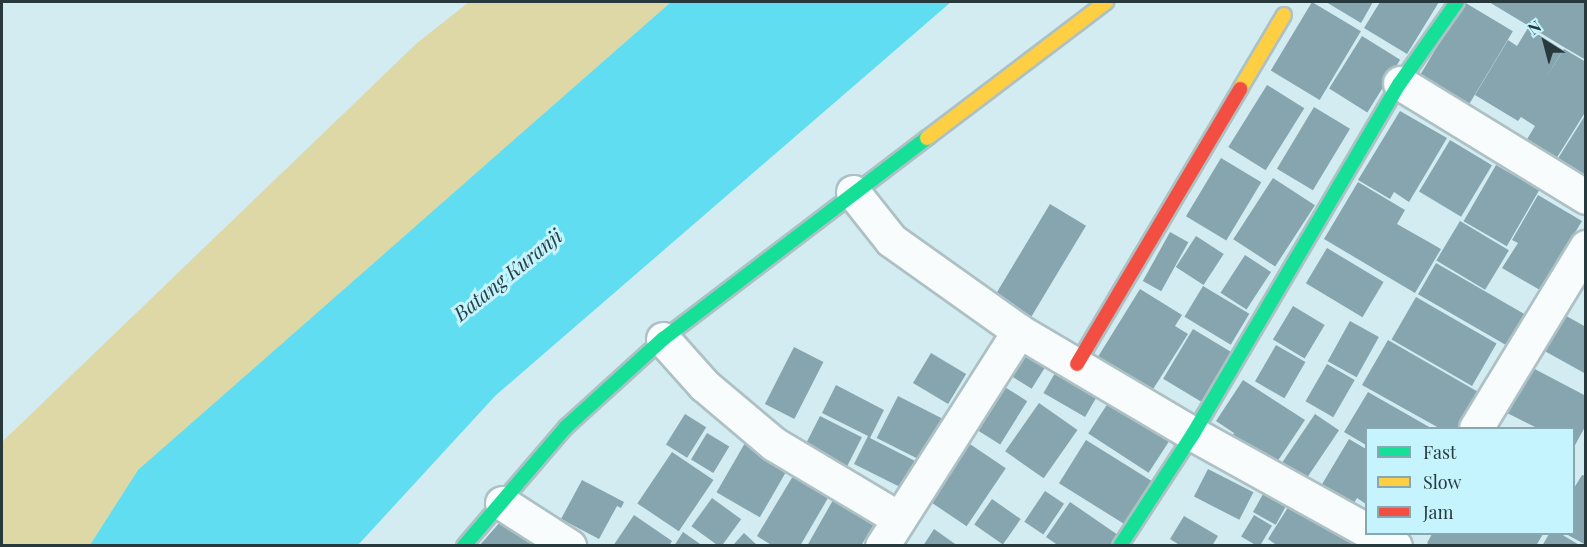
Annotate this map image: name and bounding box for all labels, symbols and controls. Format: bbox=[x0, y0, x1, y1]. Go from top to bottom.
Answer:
north arrow bbox=[1515, 12, 1575, 72]
text: N bbox=[1523, 15, 1545, 39]
water label: Batang Kuranji bbox=[448, 223, 566, 325]
legend bbox=[1365, 427, 1575, 535]
text: Fast bbox=[1423, 440, 1456, 464]
text: Slow bbox=[1423, 470, 1461, 494]
text: Jam bbox=[1423, 500, 1453, 524]

